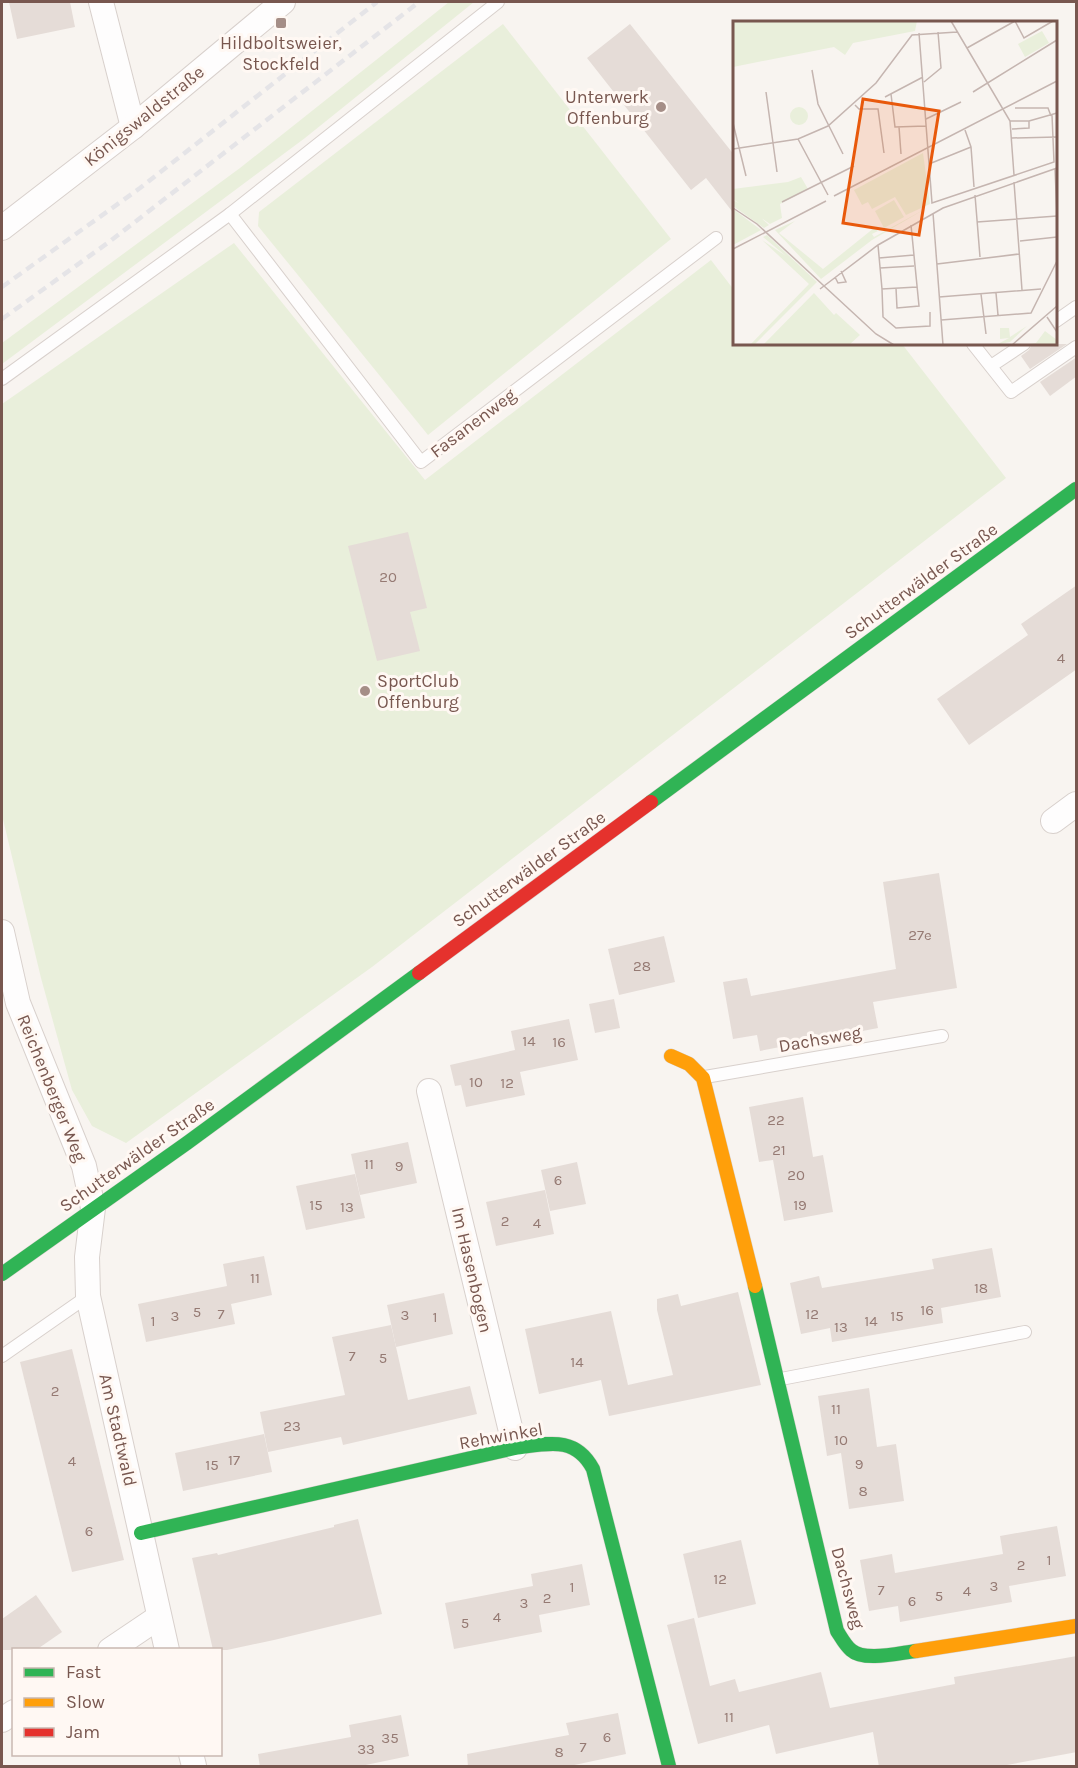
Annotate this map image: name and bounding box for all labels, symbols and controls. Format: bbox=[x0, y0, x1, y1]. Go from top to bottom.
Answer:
marker: Hildboltsweier, Stockfeld bbox=[274, 16, 288, 30]
inset map bbox=[733, 21, 1057, 345]
place label: Hildboltsweier, Stockfeld bbox=[220, 32, 342, 75]
street label: Königswaldstraße bbox=[79, 61, 209, 171]
place label: Unterwerk Offenburg bbox=[565, 86, 649, 129]
marker: Unterwerk Offenburg bbox=[654, 100, 668, 114]
street label: Fasanenweg bbox=[426, 384, 520, 462]
street label: Schutterwälder Straße bbox=[840, 518, 1002, 644]
house number: 20 bbox=[379, 568, 397, 586]
house number: 4 bbox=[1057, 649, 1066, 667]
place label: SportClub Offenburg bbox=[377, 670, 459, 713]
marker: SportClub Offenburg bbox=[358, 684, 372, 698]
street label: Schutterwälder Straße bbox=[448, 806, 610, 932]
house number: 27e bbox=[908, 926, 932, 944]
house number: 28 bbox=[633, 957, 651, 975]
street label: Reichenberger Weg bbox=[12, 1011, 92, 1165]
street label: Dachsweg bbox=[777, 1021, 863, 1057]
house number: 14 bbox=[522, 1032, 536, 1050]
house number: 16 bbox=[552, 1033, 566, 1051]
house number: 10 bbox=[469, 1073, 483, 1091]
house number: 12 bbox=[500, 1074, 514, 1092]
street label: Schutterwälder Straße bbox=[55, 1093, 219, 1217]
house number: 22 bbox=[767, 1111, 785, 1129]
house number: 21 bbox=[772, 1141, 786, 1159]
house number: 11 bbox=[364, 1155, 374, 1173]
house number: 9 bbox=[395, 1157, 403, 1175]
house number: 20 bbox=[787, 1166, 805, 1184]
house number: 6 bbox=[554, 1171, 562, 1189]
house number: 15 bbox=[309, 1196, 323, 1214]
house number: 19 bbox=[793, 1196, 807, 1214]
house number: 13 bbox=[340, 1198, 354, 1216]
street label: Im Hasenbogen bbox=[447, 1205, 497, 1335]
house number: 2 bbox=[501, 1212, 509, 1230]
house number: 4 bbox=[533, 1214, 542, 1232]
house number: 11 bbox=[250, 1269, 260, 1287]
house number: 18 bbox=[974, 1279, 988, 1297]
house number: 16 bbox=[920, 1301, 934, 1319]
house number: 5 bbox=[193, 1303, 201, 1321]
house number: 7 bbox=[217, 1305, 225, 1323]
house number: 12 bbox=[805, 1305, 819, 1323]
house number: 3 bbox=[401, 1306, 409, 1324]
house number: 3 bbox=[171, 1307, 179, 1325]
house number: 15 bbox=[890, 1307, 904, 1325]
house number: 1 bbox=[433, 1308, 437, 1326]
house number: 1 bbox=[151, 1312, 155, 1330]
house number: 14 bbox=[864, 1312, 878, 1330]
house number: 13 bbox=[834, 1318, 848, 1336]
house number: 7 bbox=[348, 1347, 356, 1365]
house number: 5 bbox=[379, 1349, 387, 1367]
house number: 14 bbox=[570, 1353, 584, 1371]
street label: Am Stadtwald bbox=[94, 1371, 142, 1489]
house number: 2 bbox=[51, 1382, 59, 1400]
house number: 11 bbox=[831, 1400, 841, 1418]
house number: 23 bbox=[283, 1417, 301, 1435]
street label: Rehwinkel bbox=[457, 1418, 545, 1454]
house number: 10 bbox=[834, 1431, 848, 1449]
house number: 17 bbox=[228, 1451, 240, 1469]
house number: 4 bbox=[68, 1452, 77, 1470]
house number: 9 bbox=[855, 1455, 863, 1473]
house number: 15 bbox=[205, 1456, 219, 1474]
house number: 8 bbox=[858, 1482, 868, 1500]
house number: 6 bbox=[85, 1522, 93, 1540]
street label: Dachsweg bbox=[827, 1545, 869, 1631]
house number: 1 bbox=[1047, 1551, 1051, 1569]
house number: 2 bbox=[1017, 1556, 1025, 1574]
house number: 12 bbox=[713, 1570, 727, 1588]
house number: 3 bbox=[990, 1577, 998, 1595]
house number: 1 bbox=[570, 1578, 574, 1596]
house number: 7 bbox=[877, 1581, 885, 1599]
house number: 4 bbox=[963, 1582, 972, 1600]
house number: 5 bbox=[935, 1587, 943, 1605]
house number: 2 bbox=[543, 1589, 551, 1607]
house number: 6 bbox=[908, 1592, 916, 1610]
house number: 3 bbox=[520, 1594, 528, 1612]
house number: 4 bbox=[493, 1608, 502, 1626]
house number: 5 bbox=[461, 1614, 469, 1632]
legend bbox=[12, 1648, 222, 1756]
text: Fast bbox=[66, 1661, 101, 1683]
text: Slow bbox=[66, 1691, 105, 1713]
house number: 11 bbox=[724, 1708, 734, 1726]
text: Jam bbox=[66, 1721, 100, 1743]
house number: 6 bbox=[603, 1728, 611, 1746]
house number: 35 bbox=[381, 1729, 399, 1747]
house number: 7 bbox=[579, 1738, 587, 1756]
house number: 33 bbox=[357, 1740, 375, 1758]
house number: 8 bbox=[554, 1743, 564, 1761]

